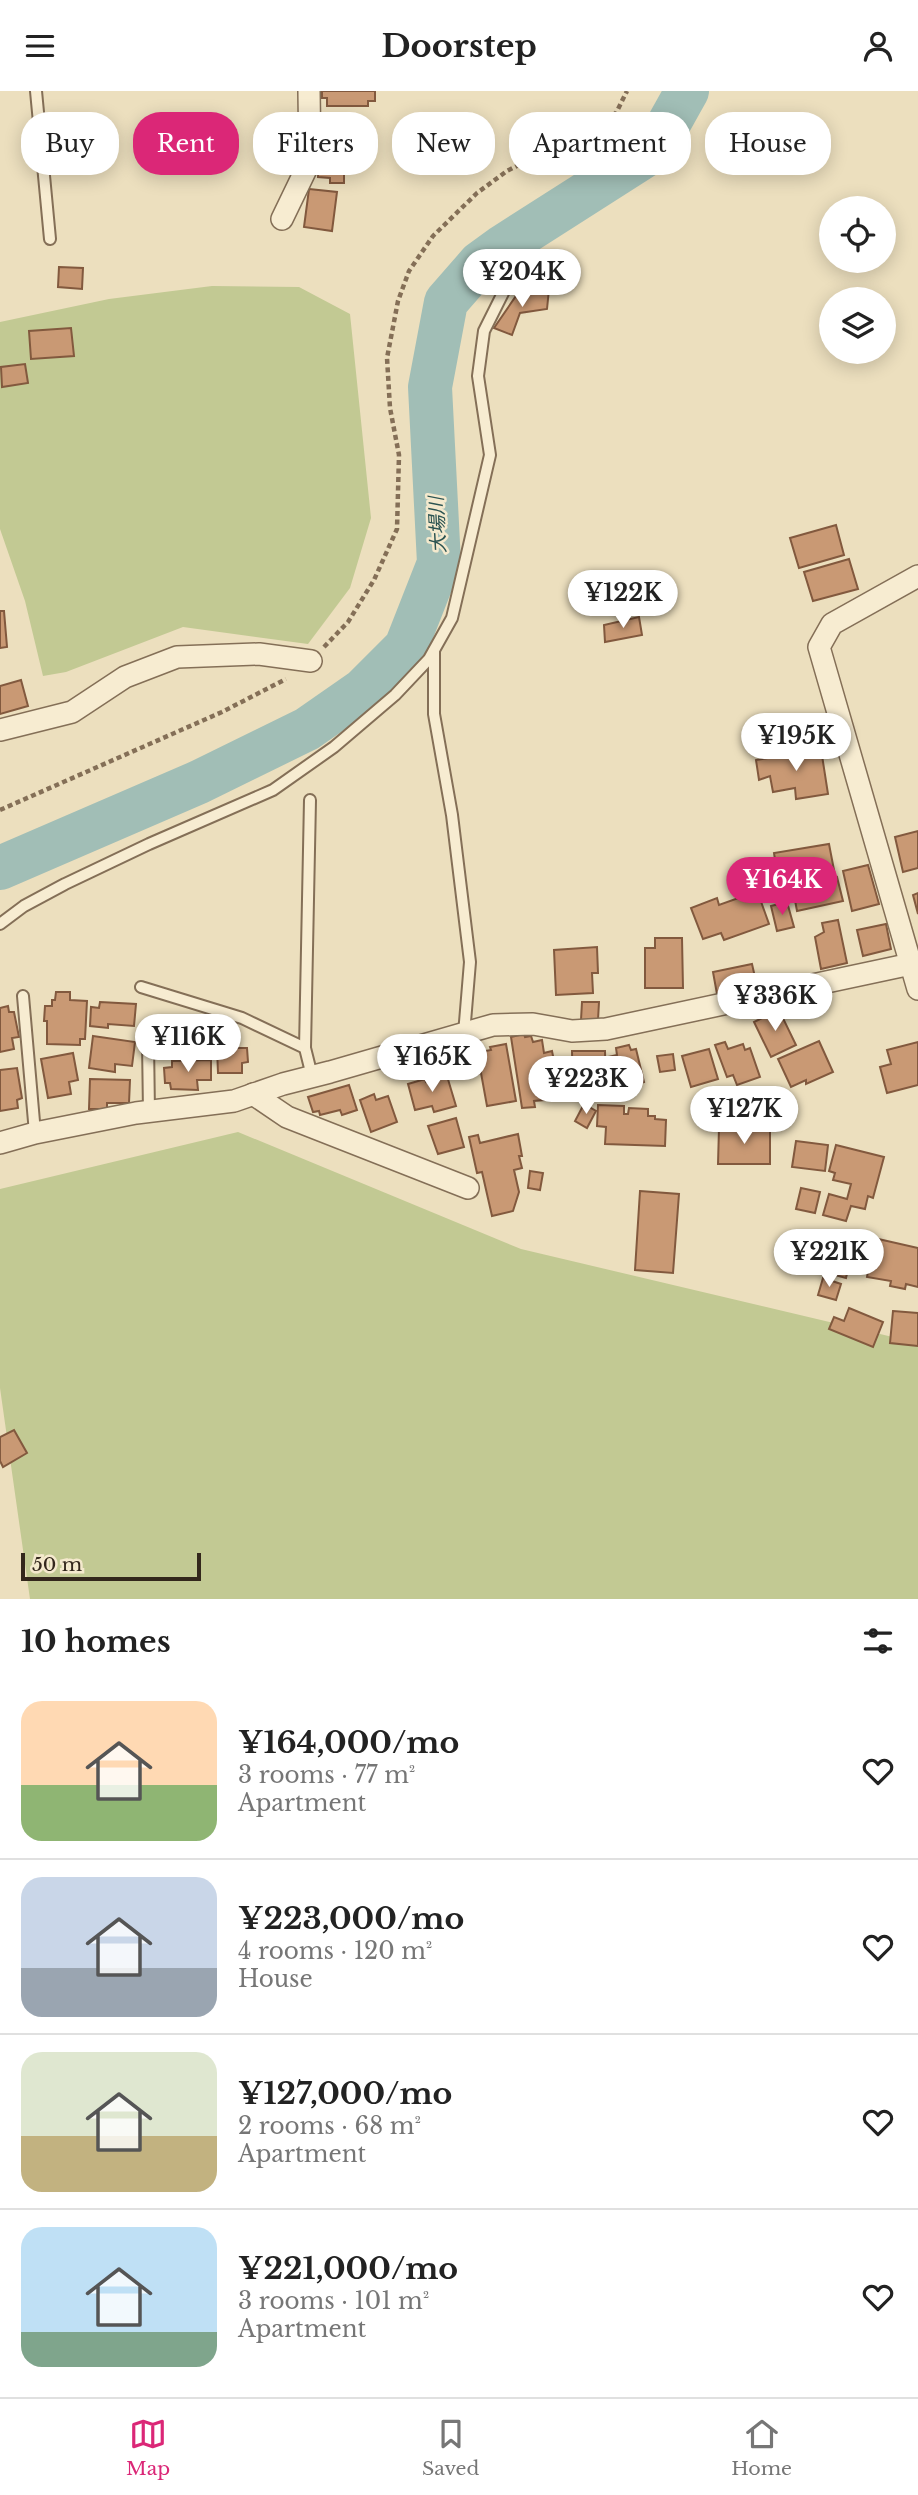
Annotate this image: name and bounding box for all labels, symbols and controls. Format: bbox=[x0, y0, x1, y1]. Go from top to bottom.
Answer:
text: Doorstep bbox=[381, 26, 537, 66]
icon: menu bbox=[21, 27, 59, 65]
icon: person bbox=[859, 27, 897, 65]
chip: Buy bbox=[21, 112, 119, 175]
chip: Rent bbox=[133, 112, 239, 175]
chip: Filters bbox=[253, 112, 378, 175]
chip: New bbox=[392, 112, 495, 175]
chip: Apartment bbox=[509, 112, 691, 175]
chip: House bbox=[705, 112, 831, 175]
map controls bbox=[819, 196, 896, 364]
button: locate bbox=[819, 196, 896, 273]
pin: ¥204K bbox=[473, 249, 571, 309]
text: ¥204K bbox=[479, 258, 565, 286]
button: layers bbox=[819, 287, 896, 364]
water label: 大場川 bbox=[424, 494, 450, 554]
pin: ¥122K bbox=[574, 571, 672, 630]
text: ¥122K bbox=[584, 579, 662, 607]
pin: ¥195K bbox=[747, 713, 845, 773]
text: ¥195K bbox=[757, 722, 835, 750]
pin: ¥164K bbox=[733, 857, 831, 917]
text: ¥164K bbox=[742, 866, 822, 894]
pin: ¥336K bbox=[726, 974, 824, 1033]
text: ¥336K bbox=[733, 982, 817, 1010]
pin: ¥116K bbox=[139, 1014, 237, 1074]
text: ¥116K bbox=[151, 1023, 225, 1051]
pin: ¥165K bbox=[383, 1035, 481, 1094]
text: ¥165K bbox=[393, 1043, 471, 1071]
pin: ¥223K bbox=[537, 1056, 635, 1116]
text: ¥223K bbox=[544, 1065, 628, 1093]
pin: ¥127K bbox=[695, 1087, 793, 1146]
text: ¥127K bbox=[706, 1095, 782, 1123]
pin: ¥221K bbox=[780, 1229, 878, 1289]
text: ¥221K bbox=[790, 1238, 868, 1266]
scale bar bbox=[21, 1550, 201, 1582]
text: 50 m bbox=[32, 1553, 82, 1576]
icon: filters bbox=[859, 1622, 897, 1660]
text: 10 homes bbox=[21, 1623, 171, 1660]
text: ¥164,000/mo bbox=[238, 1724, 459, 1761]
icon: home bbox=[77, 1729, 161, 1813]
icon: heart bbox=[859, 1752, 897, 1790]
text: 3 rooms · 77 m² bbox=[238, 1761, 415, 1789]
text: Apartment bbox=[238, 1789, 366, 1817]
text: ¥223,000/mo bbox=[238, 1900, 464, 1937]
icon: home bbox=[77, 1905, 161, 1989]
icon: heart bbox=[859, 1928, 897, 1966]
text: 4 rooms · 120 m² bbox=[238, 1937, 432, 1965]
text: House bbox=[238, 1965, 313, 1993]
text: ¥127,000/mo bbox=[238, 2075, 452, 2112]
icon: home bbox=[77, 2080, 161, 2164]
icon: heart bbox=[859, 2103, 897, 2141]
text: 2 rooms · 68 m² bbox=[238, 2112, 421, 2140]
text: Apartment bbox=[238, 2140, 366, 2168]
text: ¥221,000/mo bbox=[238, 2250, 458, 2287]
icon: home bbox=[77, 2255, 161, 2339]
icon: heart bbox=[859, 2278, 897, 2316]
text: 3 rooms · 101 m² bbox=[238, 2287, 429, 2315]
text: Apartment bbox=[238, 2315, 366, 2343]
tab: Map bbox=[126, 2415, 170, 2480]
tab: Saved bbox=[422, 2415, 479, 2480]
tab: Home bbox=[731, 2415, 792, 2480]

